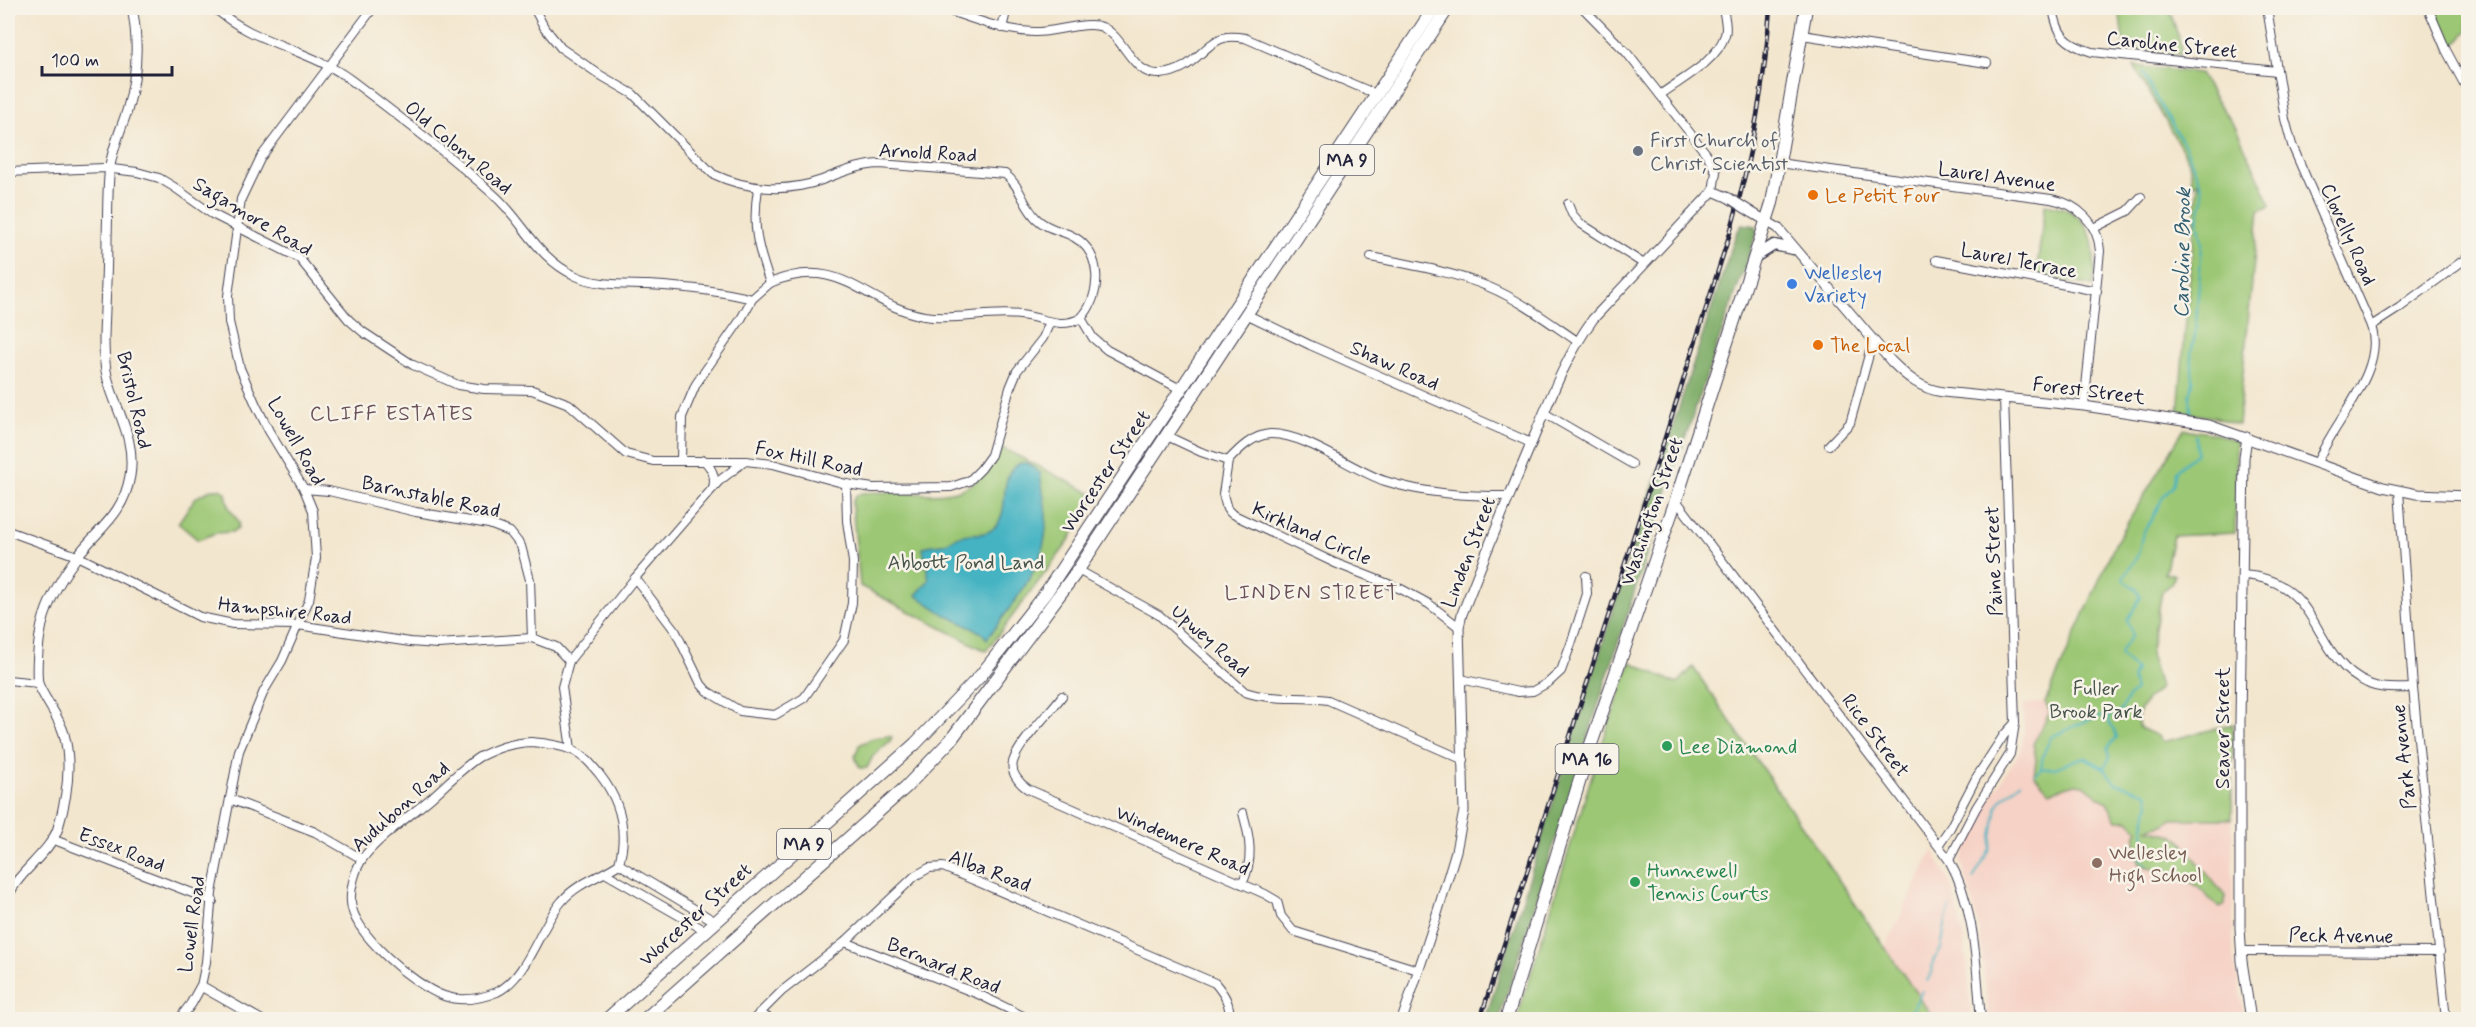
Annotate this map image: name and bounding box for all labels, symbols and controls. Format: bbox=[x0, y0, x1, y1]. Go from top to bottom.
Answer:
street label: Caroline Street bbox=[2105, 25, 2239, 66]
scale bar bbox=[42, 39, 172, 77]
text: 100 m bbox=[51, 49, 99, 73]
street label: Old Colony Road bbox=[398, 95, 518, 201]
place label: First Church of Christ, Scientist bbox=[1650, 128, 1788, 178]
street label: Arnold Road bbox=[878, 137, 978, 170]
marker: First Church of Christ, Scientist bbox=[1631, 144, 1645, 158]
road number: MA 9 bbox=[1320, 145, 1374, 175]
street label: Laurel Avenue bbox=[1936, 156, 2058, 199]
street label: Sagamore Road bbox=[186, 171, 317, 265]
street label: Clovelly Road bbox=[2313, 179, 2382, 290]
place label: Le Petit Four bbox=[1825, 183, 1941, 210]
water label: Caroline Brook bbox=[2168, 186, 2198, 318]
marker: Le Petit Four bbox=[1806, 188, 1820, 202]
street label: Laurel Terrace bbox=[1958, 237, 2079, 286]
place label: Wellesley Variety bbox=[1804, 260, 1882, 310]
marker: Wellesley Variety bbox=[1785, 277, 1799, 291]
place label: The Local bbox=[1830, 333, 1910, 360]
street label: Shaw Road bbox=[1346, 335, 1443, 398]
marker: The Local bbox=[1811, 338, 1825, 352]
street label: Bristol Road bbox=[109, 349, 158, 452]
street label: Forest Street bbox=[2031, 371, 2147, 412]
street label: Lowell Road bbox=[260, 393, 331, 491]
district label: CLIFF ESTATES bbox=[310, 400, 474, 428]
street label: Worcester Street bbox=[1055, 405, 1157, 539]
street label: Washington Street bbox=[1614, 434, 1692, 590]
street label: Fox Hill Road bbox=[753, 435, 865, 484]
street label: Barnstable Road bbox=[359, 470, 502, 525]
street label: Linden Street bbox=[1436, 493, 1503, 612]
street label: Kirkland Circle bbox=[1247, 496, 1375, 573]
street label: Paine Street bbox=[1979, 505, 2010, 617]
park label: Abbott Pond Land bbox=[888, 550, 1044, 577]
district label: LINDEN STREET bbox=[1225, 579, 1399, 607]
street label: Hampshire Road bbox=[217, 591, 353, 632]
street label: Upwey Road bbox=[1165, 598, 1255, 684]
street label: Seaver Street bbox=[2210, 667, 2237, 789]
park label: Fuller Brook Park bbox=[2049, 676, 2143, 726]
street label: Rice Street bbox=[1835, 689, 1915, 783]
street label: Park Avenue bbox=[2386, 703, 2423, 811]
place label: Lee Diamond bbox=[1679, 734, 1797, 761]
marker: Lee Diamond bbox=[1660, 739, 1674, 753]
road number: MA 16 bbox=[1556, 744, 1618, 774]
street label: Audubon Road bbox=[346, 756, 456, 859]
street label: Windemere Road bbox=[1111, 800, 1254, 883]
street label: Essex Road bbox=[74, 821, 169, 879]
road number: MA 9 bbox=[777, 829, 831, 859]
place label: Wellesley High School bbox=[2109, 840, 2202, 892]
street label: Alba Road bbox=[945, 843, 1034, 899]
marker: Wellesley High School bbox=[2090, 856, 2104, 870]
street label: Worcester Street bbox=[634, 857, 758, 973]
place label: Hunnewell Tennis Courts bbox=[1647, 858, 1769, 908]
street label: Lowell Road bbox=[172, 874, 213, 974]
marker: Hunnewell Tennis Courts bbox=[1628, 875, 1642, 889]
street label: Peck Avenue bbox=[2288, 922, 2394, 951]
street label: Bernard Road bbox=[883, 931, 1004, 1001]

